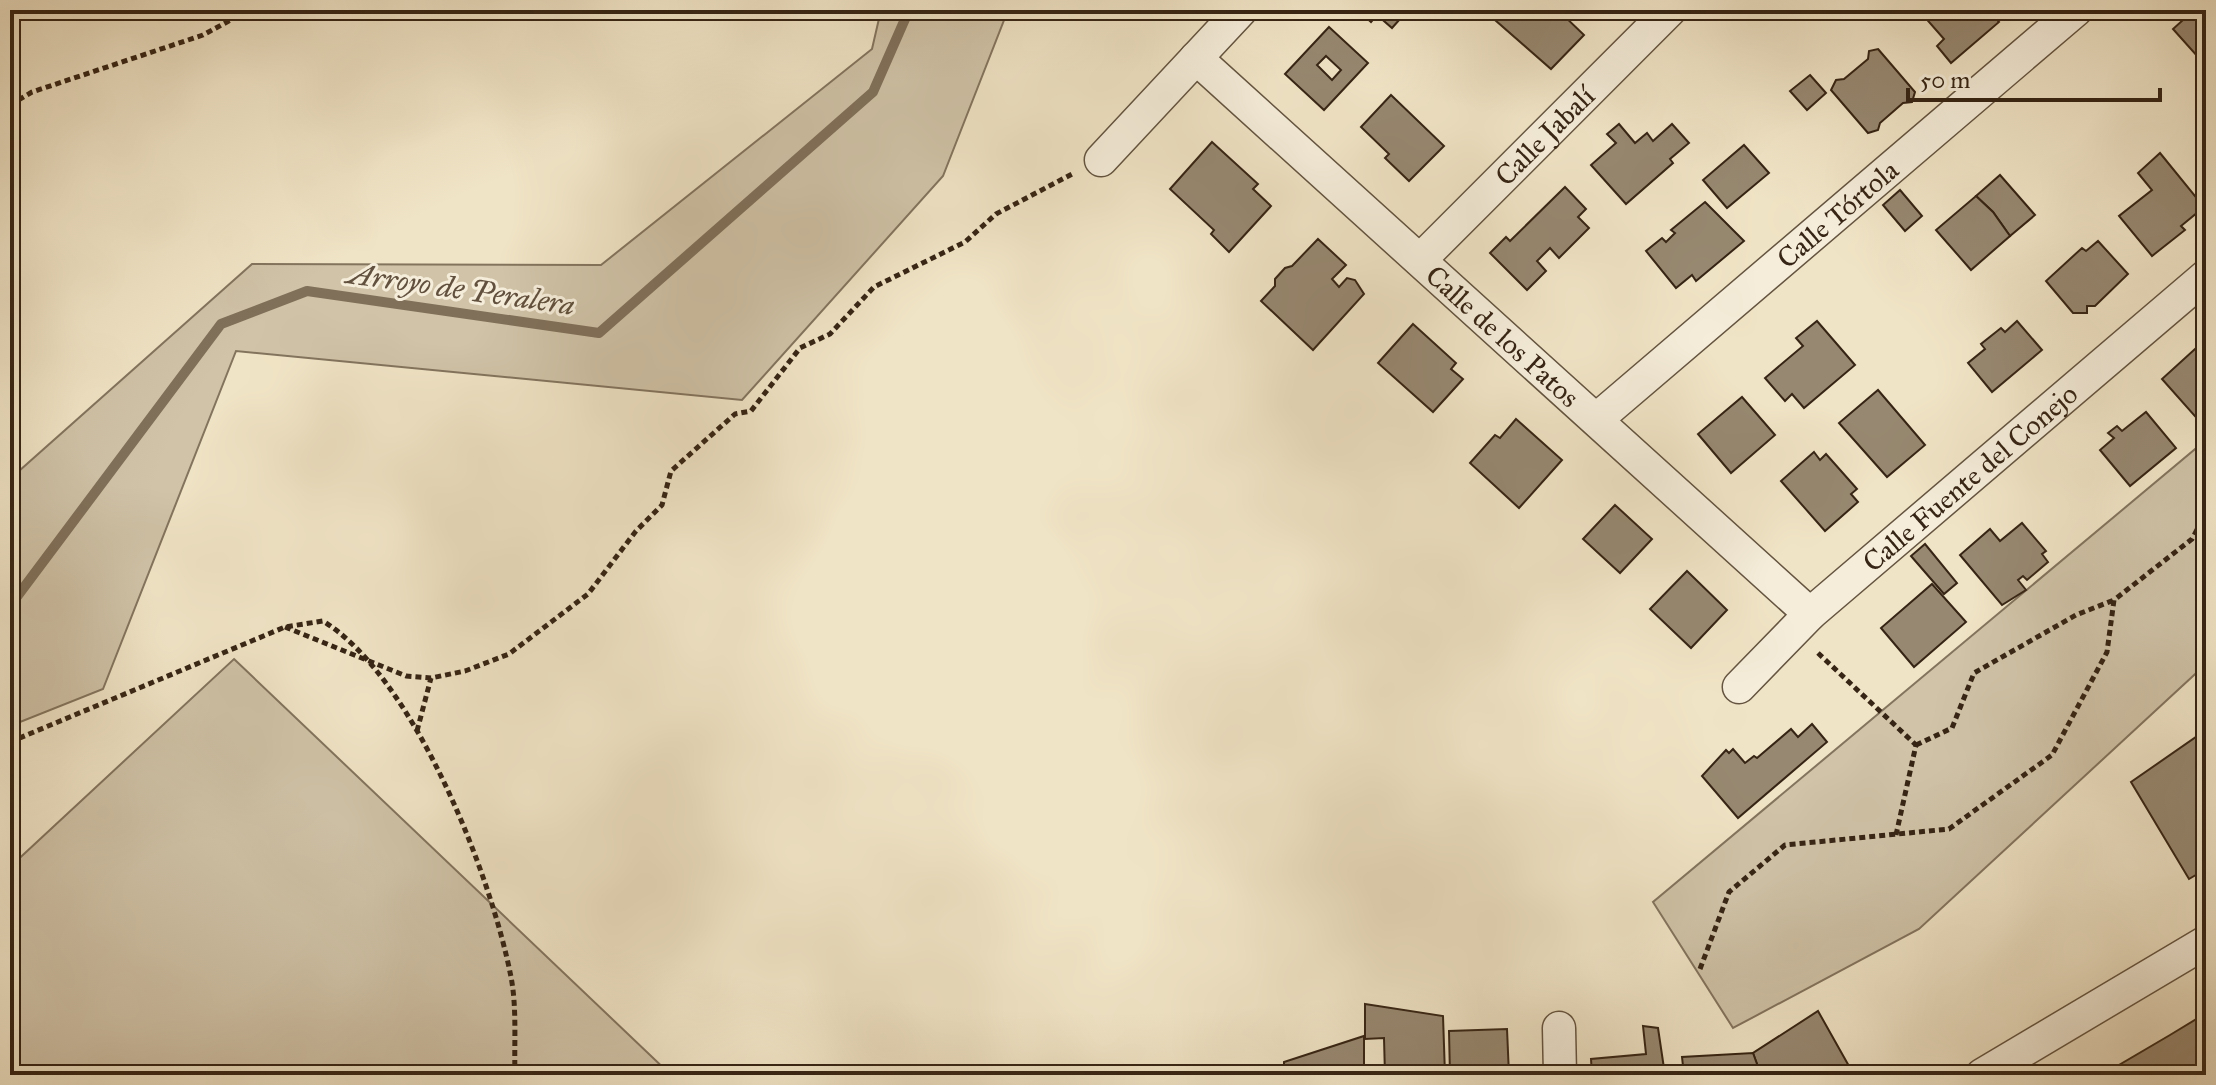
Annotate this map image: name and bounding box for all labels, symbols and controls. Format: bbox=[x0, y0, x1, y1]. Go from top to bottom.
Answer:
scale bar bbox=[1908, 52, 2160, 102]
text: 50 m bbox=[1920, 65, 1970, 95]
street label: Calle Jabalí bbox=[1487, 77, 1603, 193]
street label: Calle Tórtola bbox=[1769, 152, 1905, 275]
water label: Arroyo de Peralera bbox=[342, 255, 577, 323]
street label: Calle de los Patos bbox=[1419, 257, 1587, 414]
street label: Calle Fuente del Conejo bbox=[1855, 376, 2085, 579]

